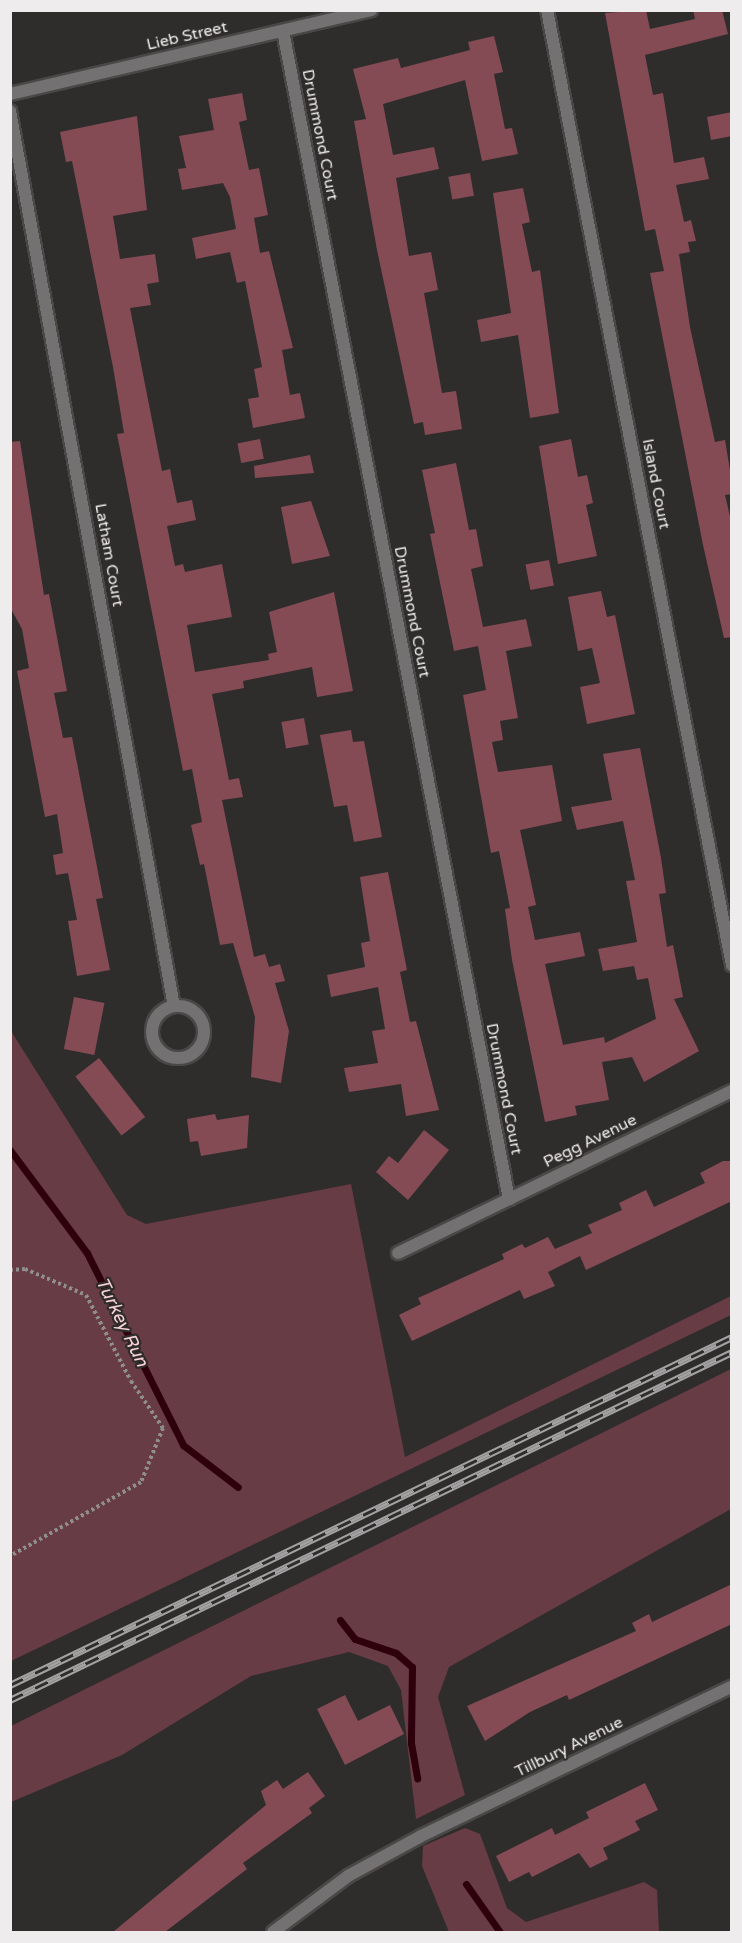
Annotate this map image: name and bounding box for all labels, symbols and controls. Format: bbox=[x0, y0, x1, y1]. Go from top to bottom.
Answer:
street label: Lieb Street bbox=[145, 17, 229, 55]
street label: Drummond Court bbox=[298, 68, 342, 202]
street label: Island Court bbox=[638, 437, 674, 531]
street label: Latham Court bbox=[90, 502, 128, 608]
street label: Drummond Court bbox=[390, 545, 434, 679]
street label: Drummond Court bbox=[482, 1022, 526, 1156]
street label: Pegg Avenue bbox=[540, 1110, 640, 1172]
water label: Turkey Run bbox=[91, 1274, 153, 1370]
street label: Tillbury Avenue bbox=[512, 1713, 626, 1781]

